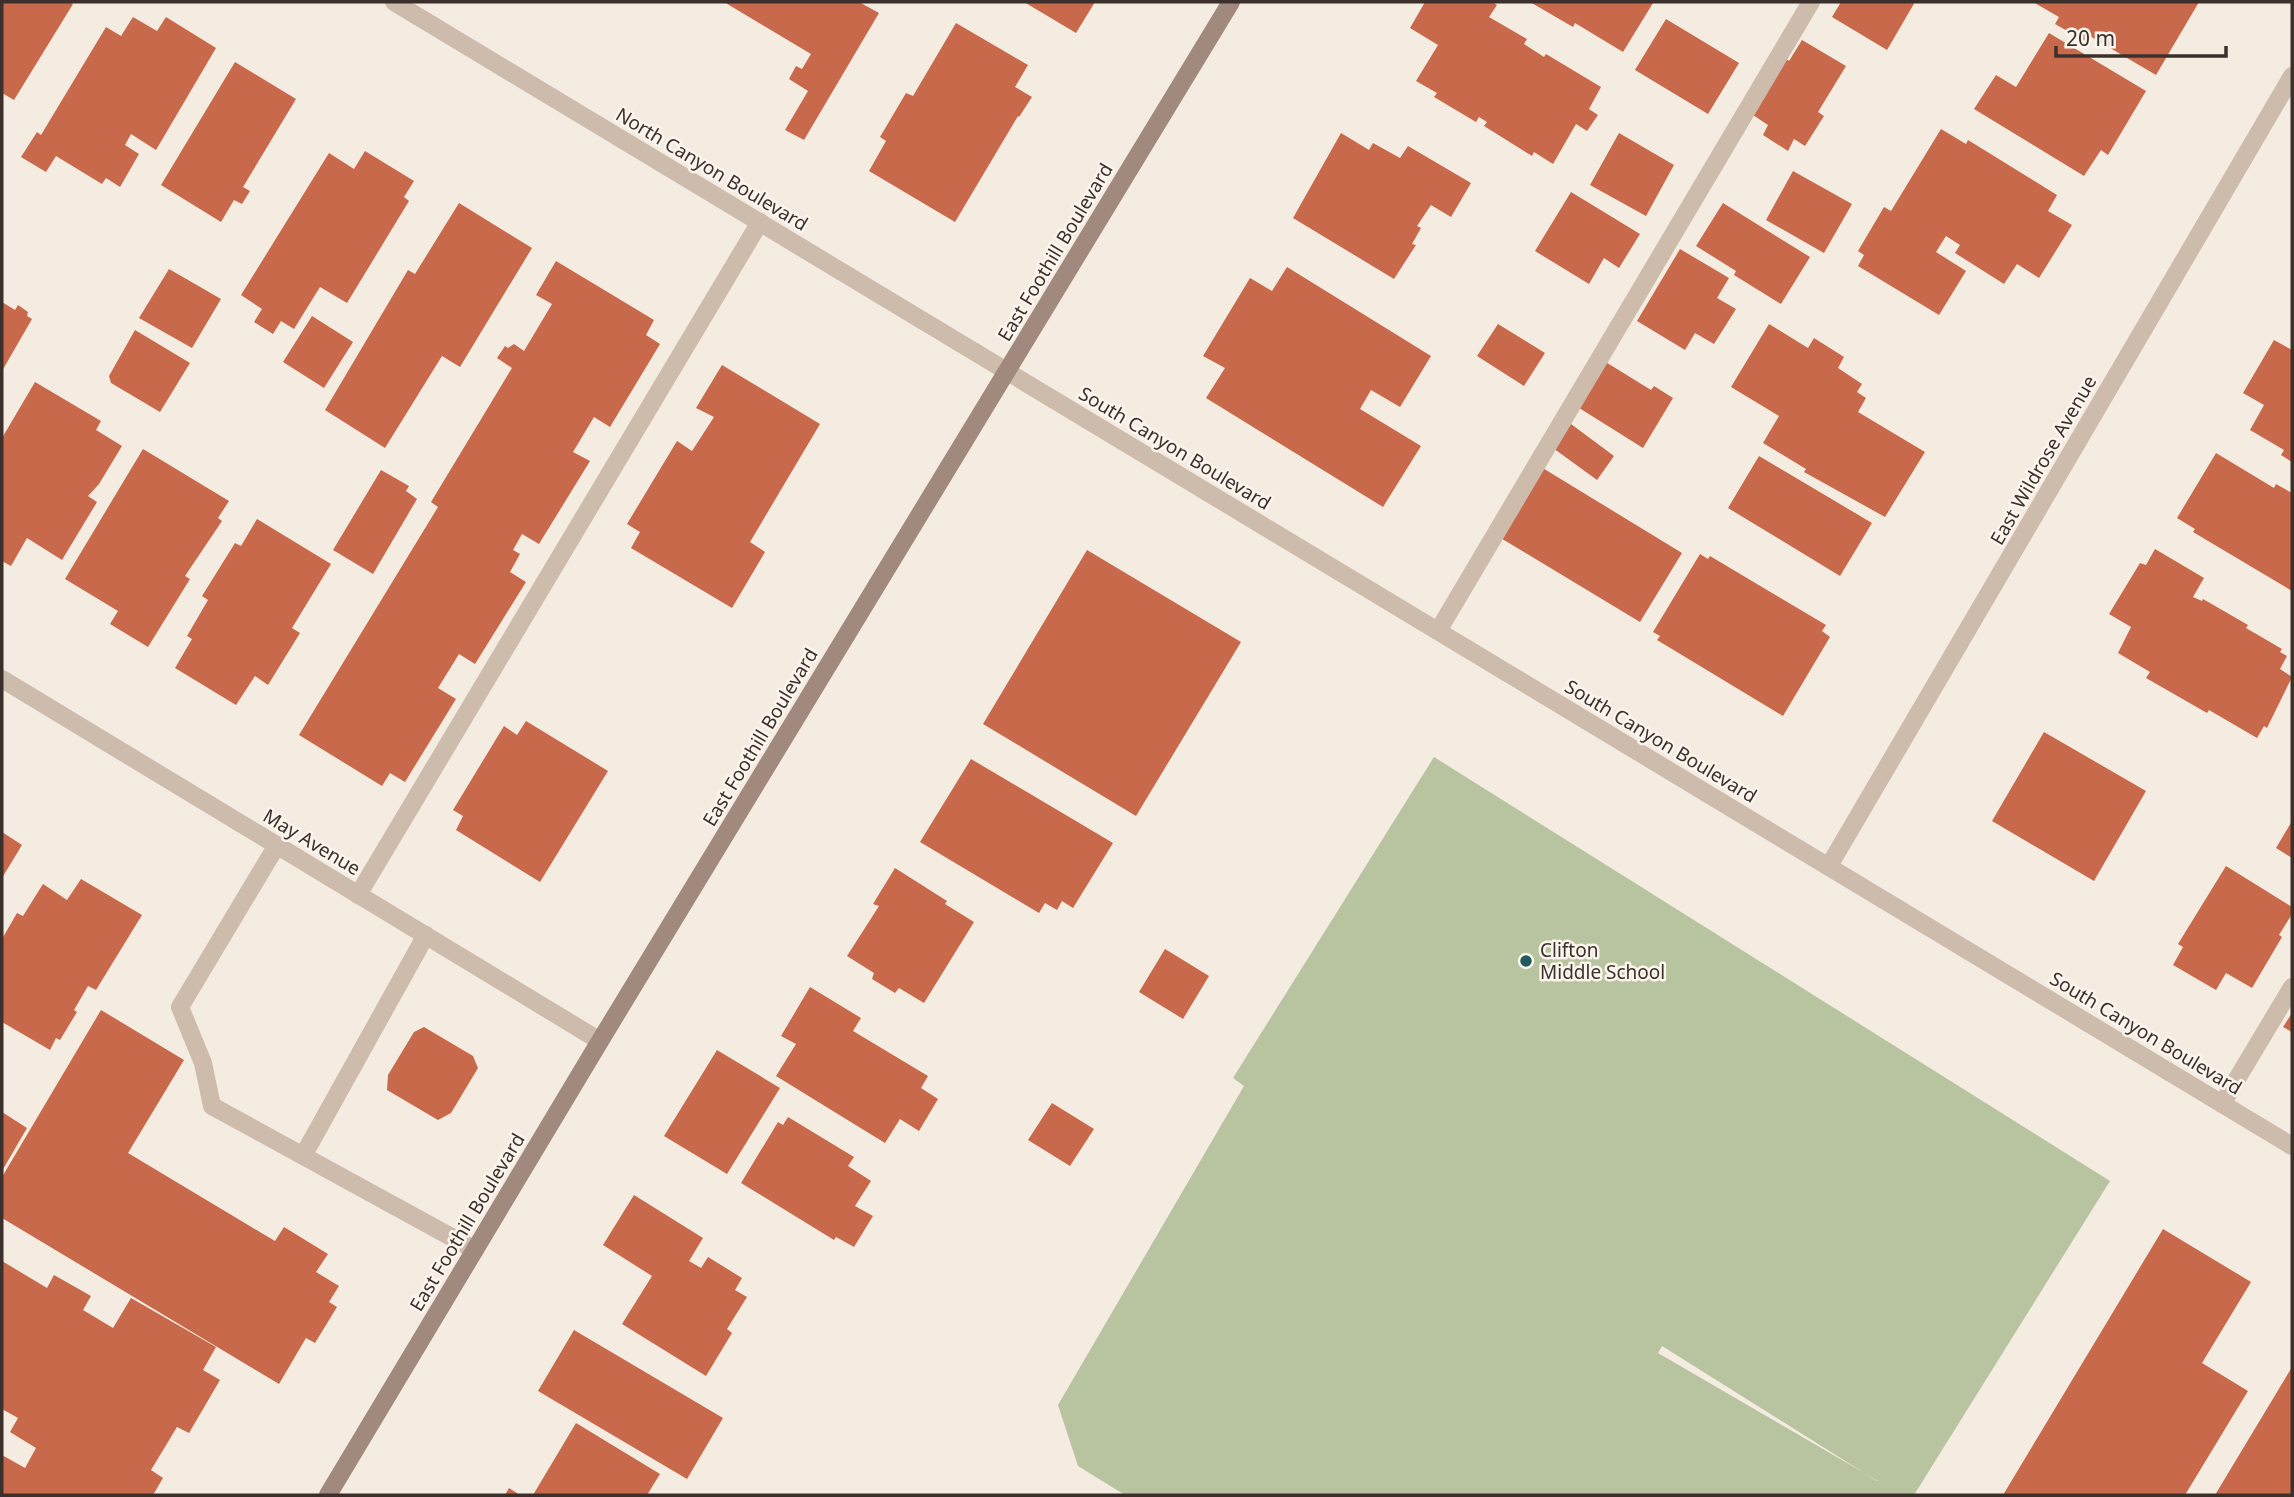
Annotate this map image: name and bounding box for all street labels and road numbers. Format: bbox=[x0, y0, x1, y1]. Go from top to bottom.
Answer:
street label: North Canyon Boulevard bbox=[611, 101, 813, 237]
street label: East Foothill Boulevard bbox=[991, 158, 1119, 346]
street label: East Wildrose Avenue bbox=[1984, 370, 2102, 550]
street label: South Canyon Boulevard bbox=[1074, 380, 1276, 516]
street label: East Foothill Boulevard bbox=[696, 643, 824, 831]
street label: South Canyon Boulevard bbox=[1560, 673, 1762, 809]
street label: May Avenue bbox=[258, 803, 366, 881]
street label: South Canyon Boulevard bbox=[2045, 965, 2247, 1101]
street label: East Foothill Boulevard bbox=[403, 1128, 531, 1316]

